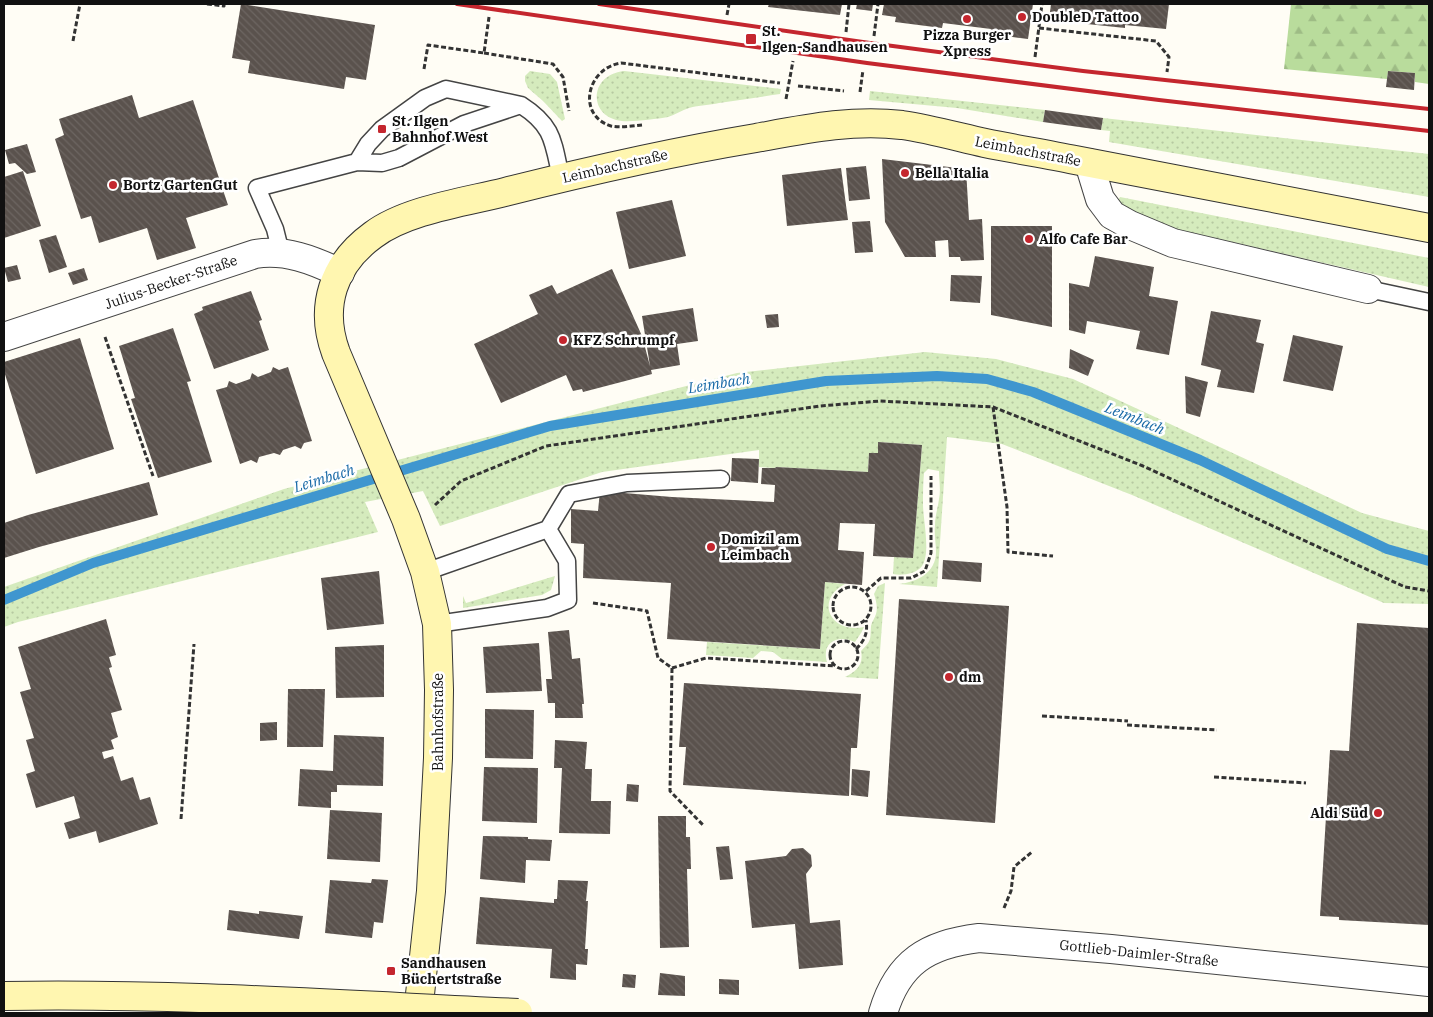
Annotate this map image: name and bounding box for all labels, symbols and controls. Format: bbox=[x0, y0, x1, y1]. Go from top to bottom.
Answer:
place label: DoubleD Tattoo bbox=[1032, 8, 1139, 26]
marker: DoubleD Tattoo bbox=[1016, 11, 1028, 23]
marker: Pizza Burger Xpress bbox=[961, 13, 973, 25]
place label: St. Ilgen-Sandhausen bbox=[762, 22, 888, 56]
place label: Pizza Burger Xpress bbox=[923, 26, 1011, 60]
marker: St. Ilgen-Sandhausen bbox=[744, 32, 758, 46]
place label: St. Ilgen Bahnhof West bbox=[392, 112, 488, 146]
marker: St. Ilgen Bahnhof West bbox=[376, 123, 388, 135]
street label: Leimbachstraße bbox=[973, 132, 1083, 170]
street label: Leimbachstraße bbox=[561, 145, 669, 187]
place label: Bella Italia bbox=[915, 164, 989, 182]
marker: Bella Italia bbox=[899, 167, 911, 179]
place label: Bortz GartenGut bbox=[123, 176, 237, 194]
marker: Bortz GartenGut bbox=[107, 179, 119, 191]
place label: Alfo Cafe Bar bbox=[1039, 230, 1128, 248]
marker: Alfo Cafe Bar bbox=[1023, 233, 1035, 245]
street label: Julius-Becker-Straße bbox=[102, 251, 240, 313]
place label: KFZ Schrumpf bbox=[573, 331, 676, 349]
marker: KFZ Schrumpf bbox=[557, 334, 569, 346]
water label: Leimbach bbox=[686, 369, 752, 397]
water label: Leimbach bbox=[1102, 397, 1168, 439]
water label: Leimbach bbox=[290, 460, 357, 497]
place label: Domizil am Leimbach bbox=[721, 530, 800, 564]
marker: Domizil am Leimbach bbox=[705, 541, 717, 553]
place label: dm bbox=[959, 668, 982, 686]
marker: dm bbox=[943, 671, 955, 683]
street label: Bahnhofstraße bbox=[429, 673, 447, 771]
place label: Aldi Süd bbox=[1310, 804, 1368, 822]
marker: Aldi Süd bbox=[1372, 807, 1384, 819]
street label: Gottlieb-Daimler-Straße bbox=[1059, 936, 1219, 970]
place label: Sandhausen Büchertstraße bbox=[401, 954, 502, 988]
marker: Sandhausen Büchertstraße bbox=[385, 965, 397, 977]

